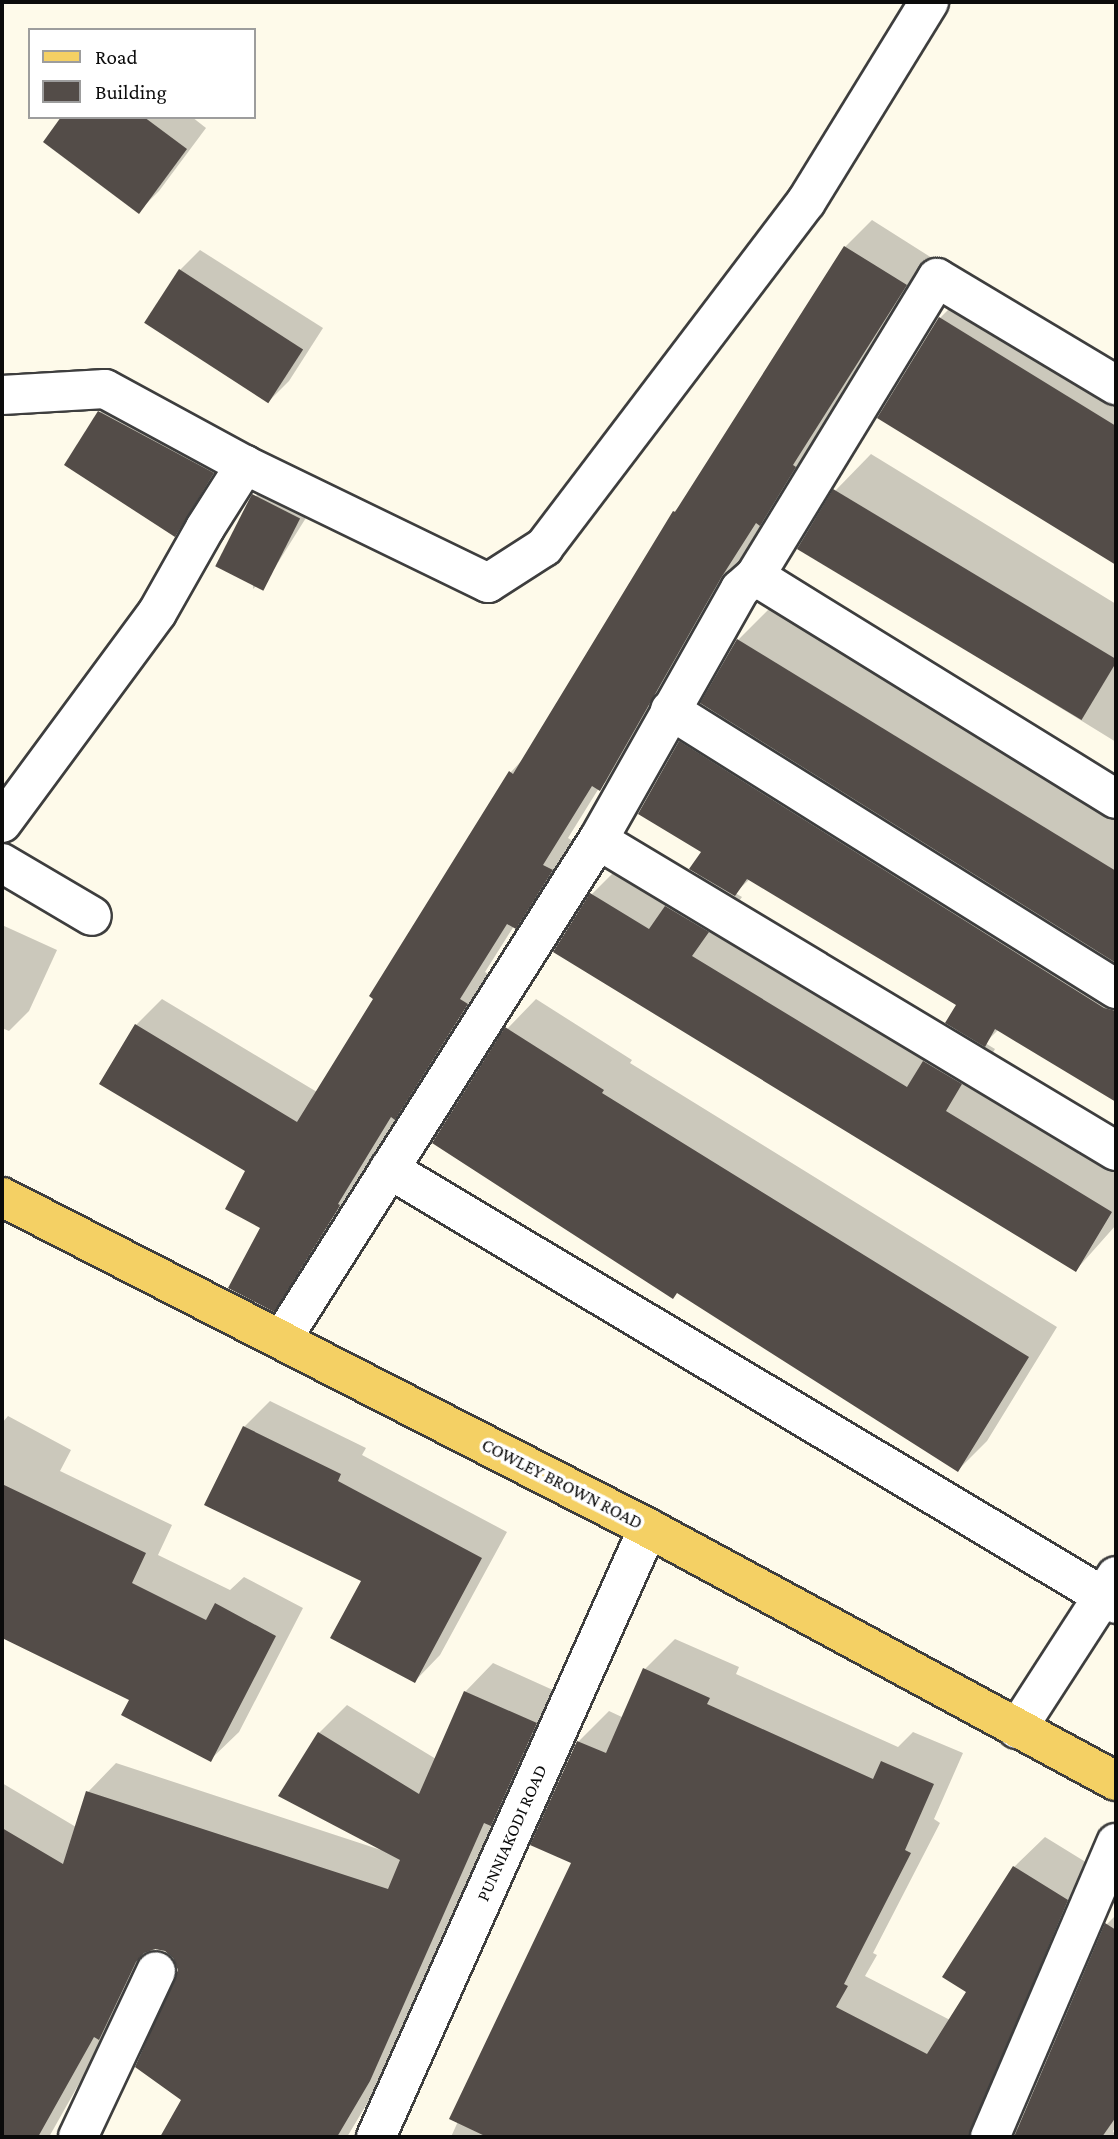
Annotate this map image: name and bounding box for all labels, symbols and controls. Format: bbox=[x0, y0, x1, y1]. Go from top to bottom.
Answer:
legend bbox=[28, 28, 256, 119]
text: Road bbox=[95, 45, 138, 69]
text: Building bbox=[95, 80, 167, 104]
street label: COWLEY BROWN ROAD bbox=[478, 1434, 646, 1534]
street label: PUNNIAKODI ROAD bbox=[472, 1761, 552, 1905]

